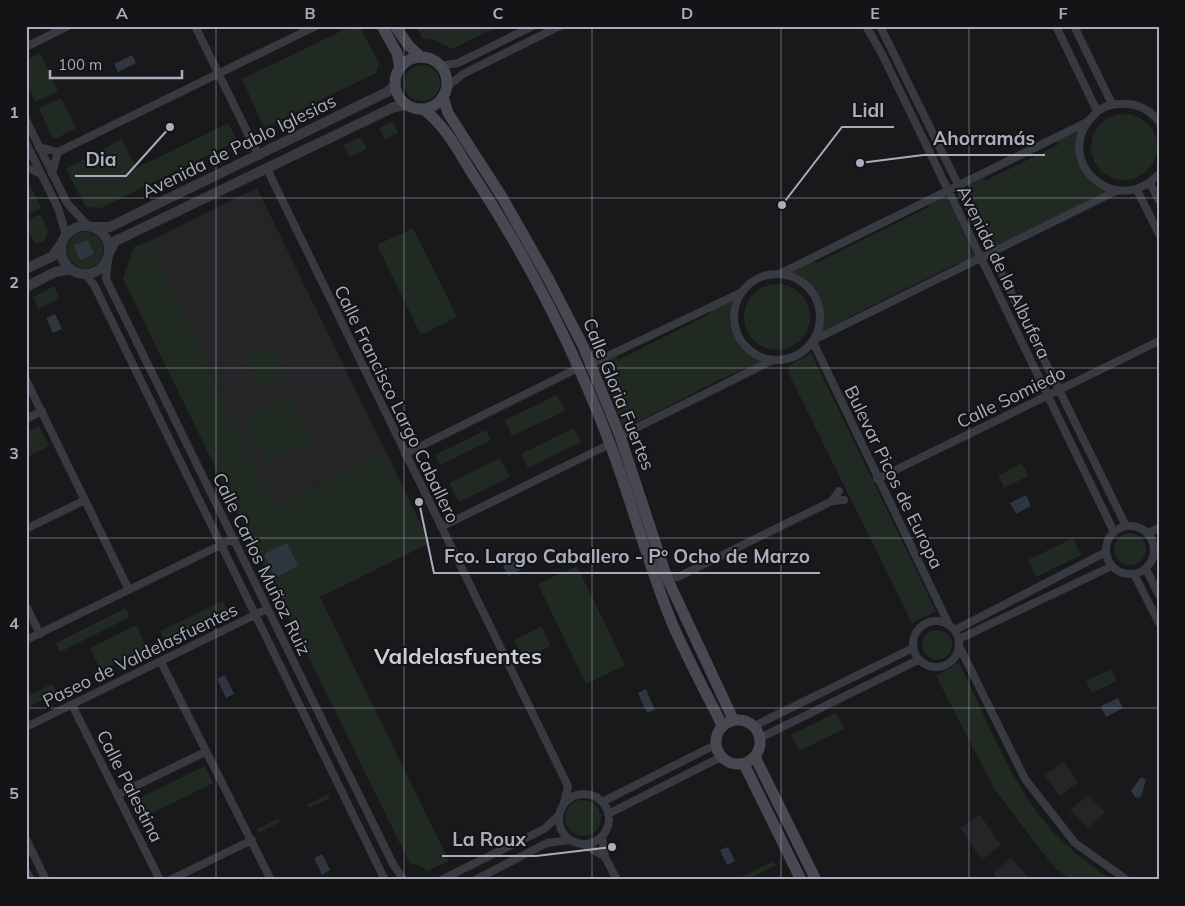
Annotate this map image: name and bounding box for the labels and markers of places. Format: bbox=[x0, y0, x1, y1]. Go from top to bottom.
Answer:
callout: Lidl bbox=[842, 93, 894, 127]
callout: Ahorramás bbox=[923, 121, 1045, 155]
callout: Dia bbox=[75, 142, 126, 176]
callout: Fco. Largo Caballero - Pº Ocho de Marzo bbox=[434, 539, 820, 573]
callout: La Roux bbox=[442, 822, 536, 856]

